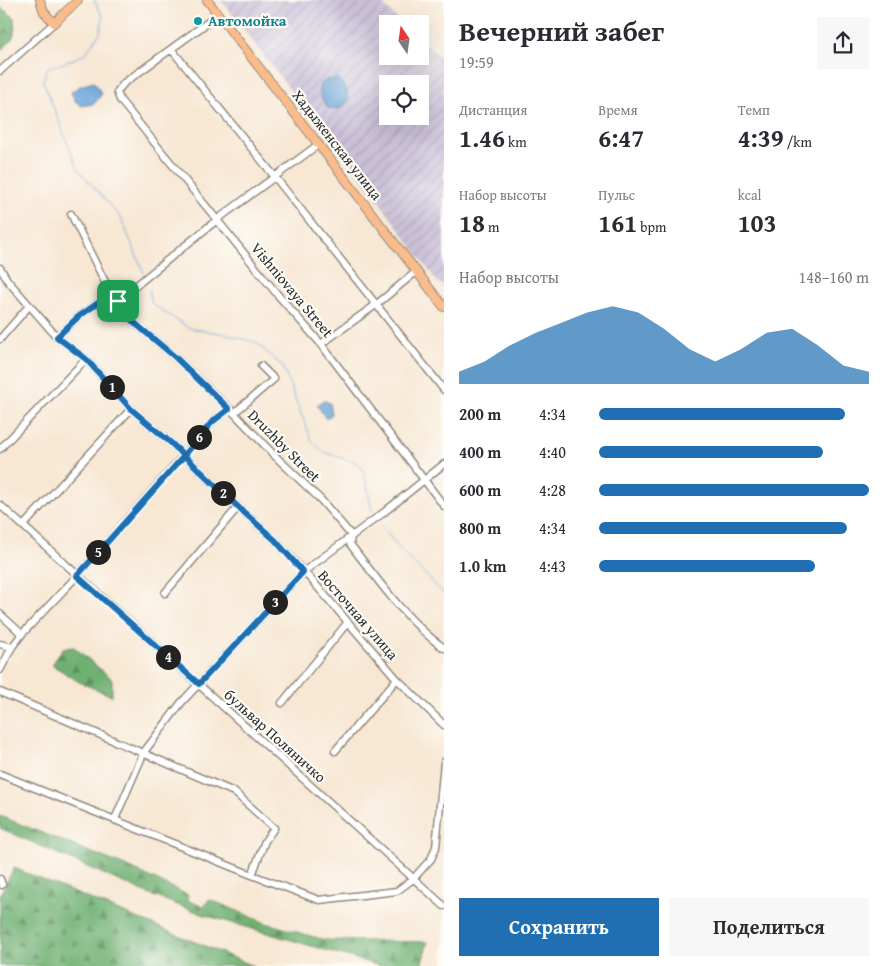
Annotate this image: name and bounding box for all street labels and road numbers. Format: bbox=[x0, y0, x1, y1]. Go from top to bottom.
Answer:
street label: Хадыженская улица bbox=[288, 85, 388, 205]
street label: Vishniovaya Street bbox=[246, 238, 339, 342]
street label: Druzhby Street bbox=[243, 405, 326, 487]
street label: Восточная улица bbox=[313, 565, 404, 665]
street label: бульвар Поляничко bbox=[220, 684, 331, 787]

